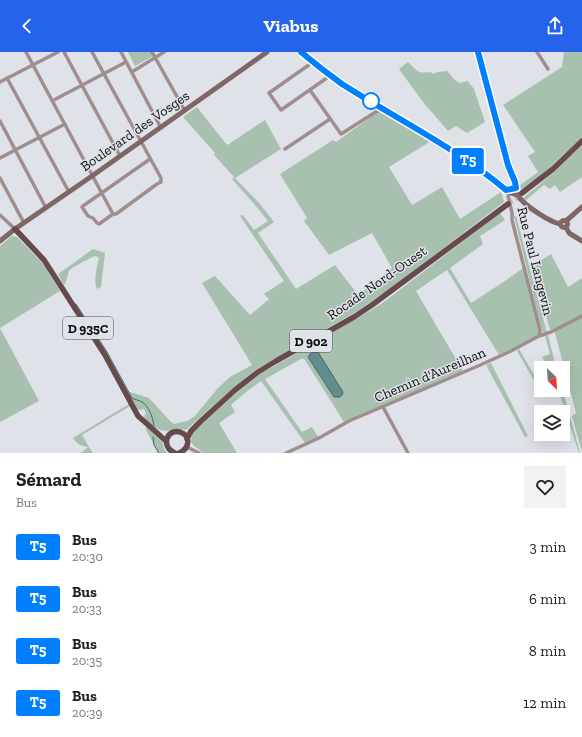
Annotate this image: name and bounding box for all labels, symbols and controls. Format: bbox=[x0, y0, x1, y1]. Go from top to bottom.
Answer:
icon: back bbox=[16, 15, 38, 37]
text: Viabus bbox=[263, 15, 319, 37]
icon: share bbox=[544, 15, 566, 37]
street label: Boulevard des Vosges bbox=[77, 87, 193, 175]
unlabelled marker bbox=[362, 92, 380, 110]
line badge: T5 bbox=[450, 148, 486, 174]
text: T5 bbox=[460, 152, 476, 169]
street label: Rue Paul Langevin bbox=[513, 205, 557, 317]
street label: Rocade Nord-Ouest bbox=[324, 242, 431, 324]
road number: D 935C bbox=[63, 317, 113, 339]
road number: D 902 bbox=[290, 330, 332, 352]
street label: Chemin d'Aureilhan bbox=[372, 344, 488, 406]
north arrow bbox=[534, 361, 570, 397]
map controls bbox=[534, 361, 570, 441]
button: layers bbox=[534, 405, 570, 441]
button: heart bbox=[524, 466, 566, 508]
text: Sémard bbox=[16, 468, 81, 491]
text: Bus bbox=[16, 495, 37, 510]
text: Bus bbox=[72, 531, 97, 549]
text: T5 bbox=[30, 538, 46, 555]
text: 3 min bbox=[530, 538, 566, 556]
text: 20:30 bbox=[72, 549, 103, 564]
text: Bus bbox=[72, 583, 97, 601]
text: T5 bbox=[30, 590, 46, 607]
text: 6 min bbox=[529, 590, 566, 608]
text: 20:33 bbox=[72, 601, 102, 616]
text: Bus bbox=[72, 635, 97, 653]
text: T5 bbox=[30, 642, 46, 659]
text: 8 min bbox=[529, 642, 566, 660]
text: 20:35 bbox=[72, 653, 102, 668]
text: Bus bbox=[72, 687, 97, 705]
text: T5 bbox=[30, 694, 46, 711]
text: 12 min bbox=[523, 694, 566, 712]
text: 20:39 bbox=[72, 705, 102, 720]

